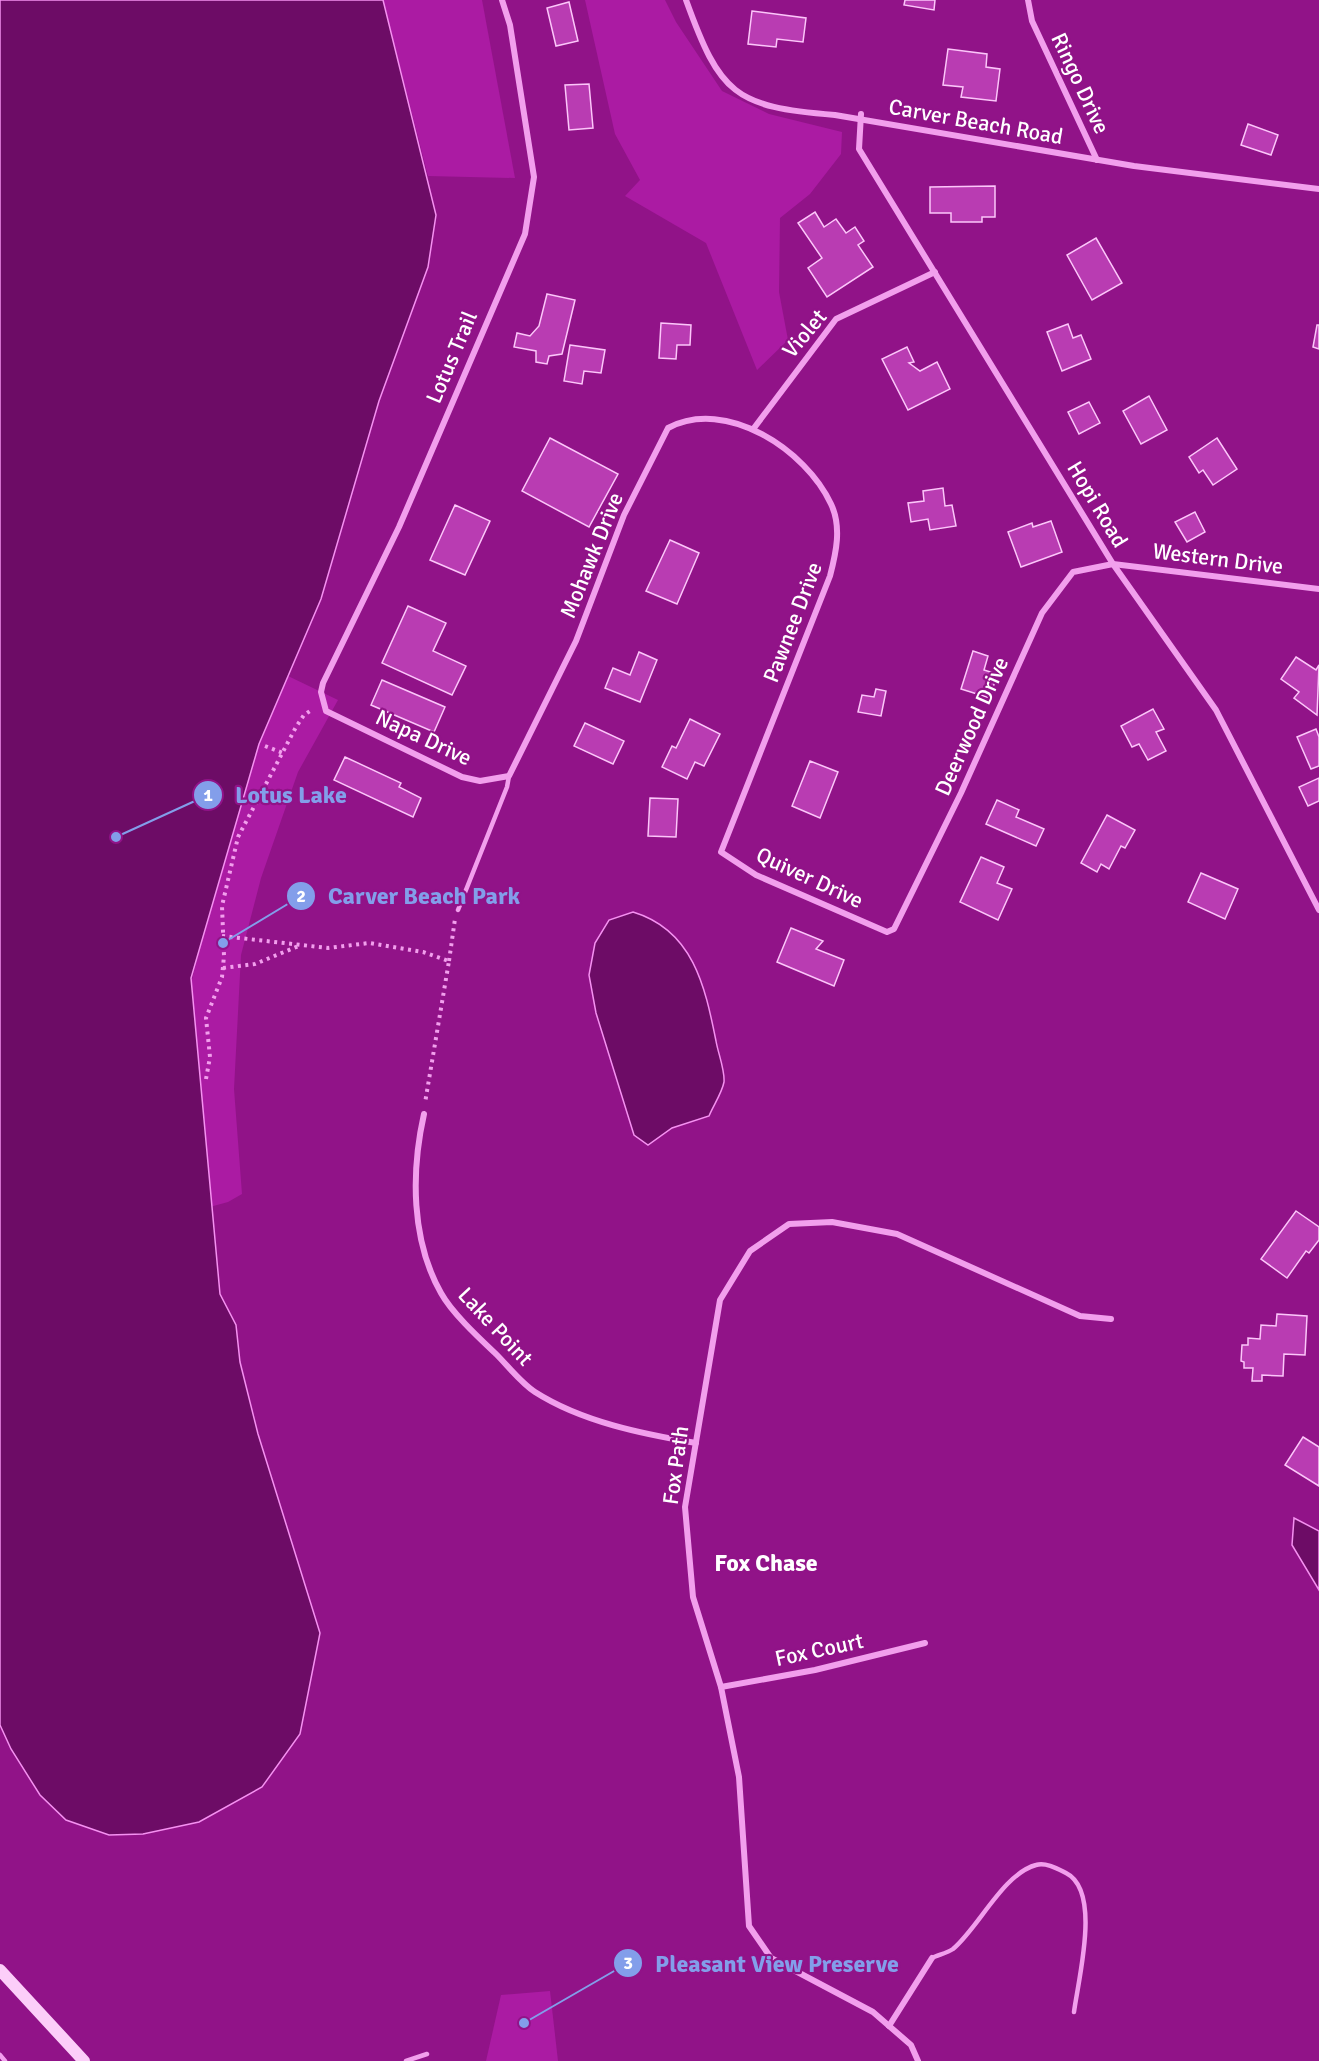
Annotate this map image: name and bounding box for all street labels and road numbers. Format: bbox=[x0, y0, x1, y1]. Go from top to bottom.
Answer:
street label: Ringo Drive bbox=[1045, 28, 1116, 138]
street label: Carver Beach Road bbox=[887, 93, 1065, 150]
street label: Violet bbox=[776, 303, 833, 363]
street label: Lotus Trail bbox=[420, 307, 483, 407]
street label: Hopi Road bbox=[1061, 456, 1134, 552]
street label: Mohawk Drive bbox=[554, 488, 629, 622]
street label: Western Drive bbox=[1151, 537, 1285, 580]
street label: Pawnee Drive bbox=[757, 558, 828, 686]
street label: Deerwood Drive bbox=[929, 653, 1014, 800]
street label: Napa Drive bbox=[371, 703, 476, 771]
street label: Quiver Drive bbox=[752, 841, 868, 914]
street label: Lake Point bbox=[452, 1281, 539, 1372]
street label: Fox Path bbox=[657, 1424, 694, 1506]
street label: Fox Court bbox=[772, 1627, 866, 1672]

